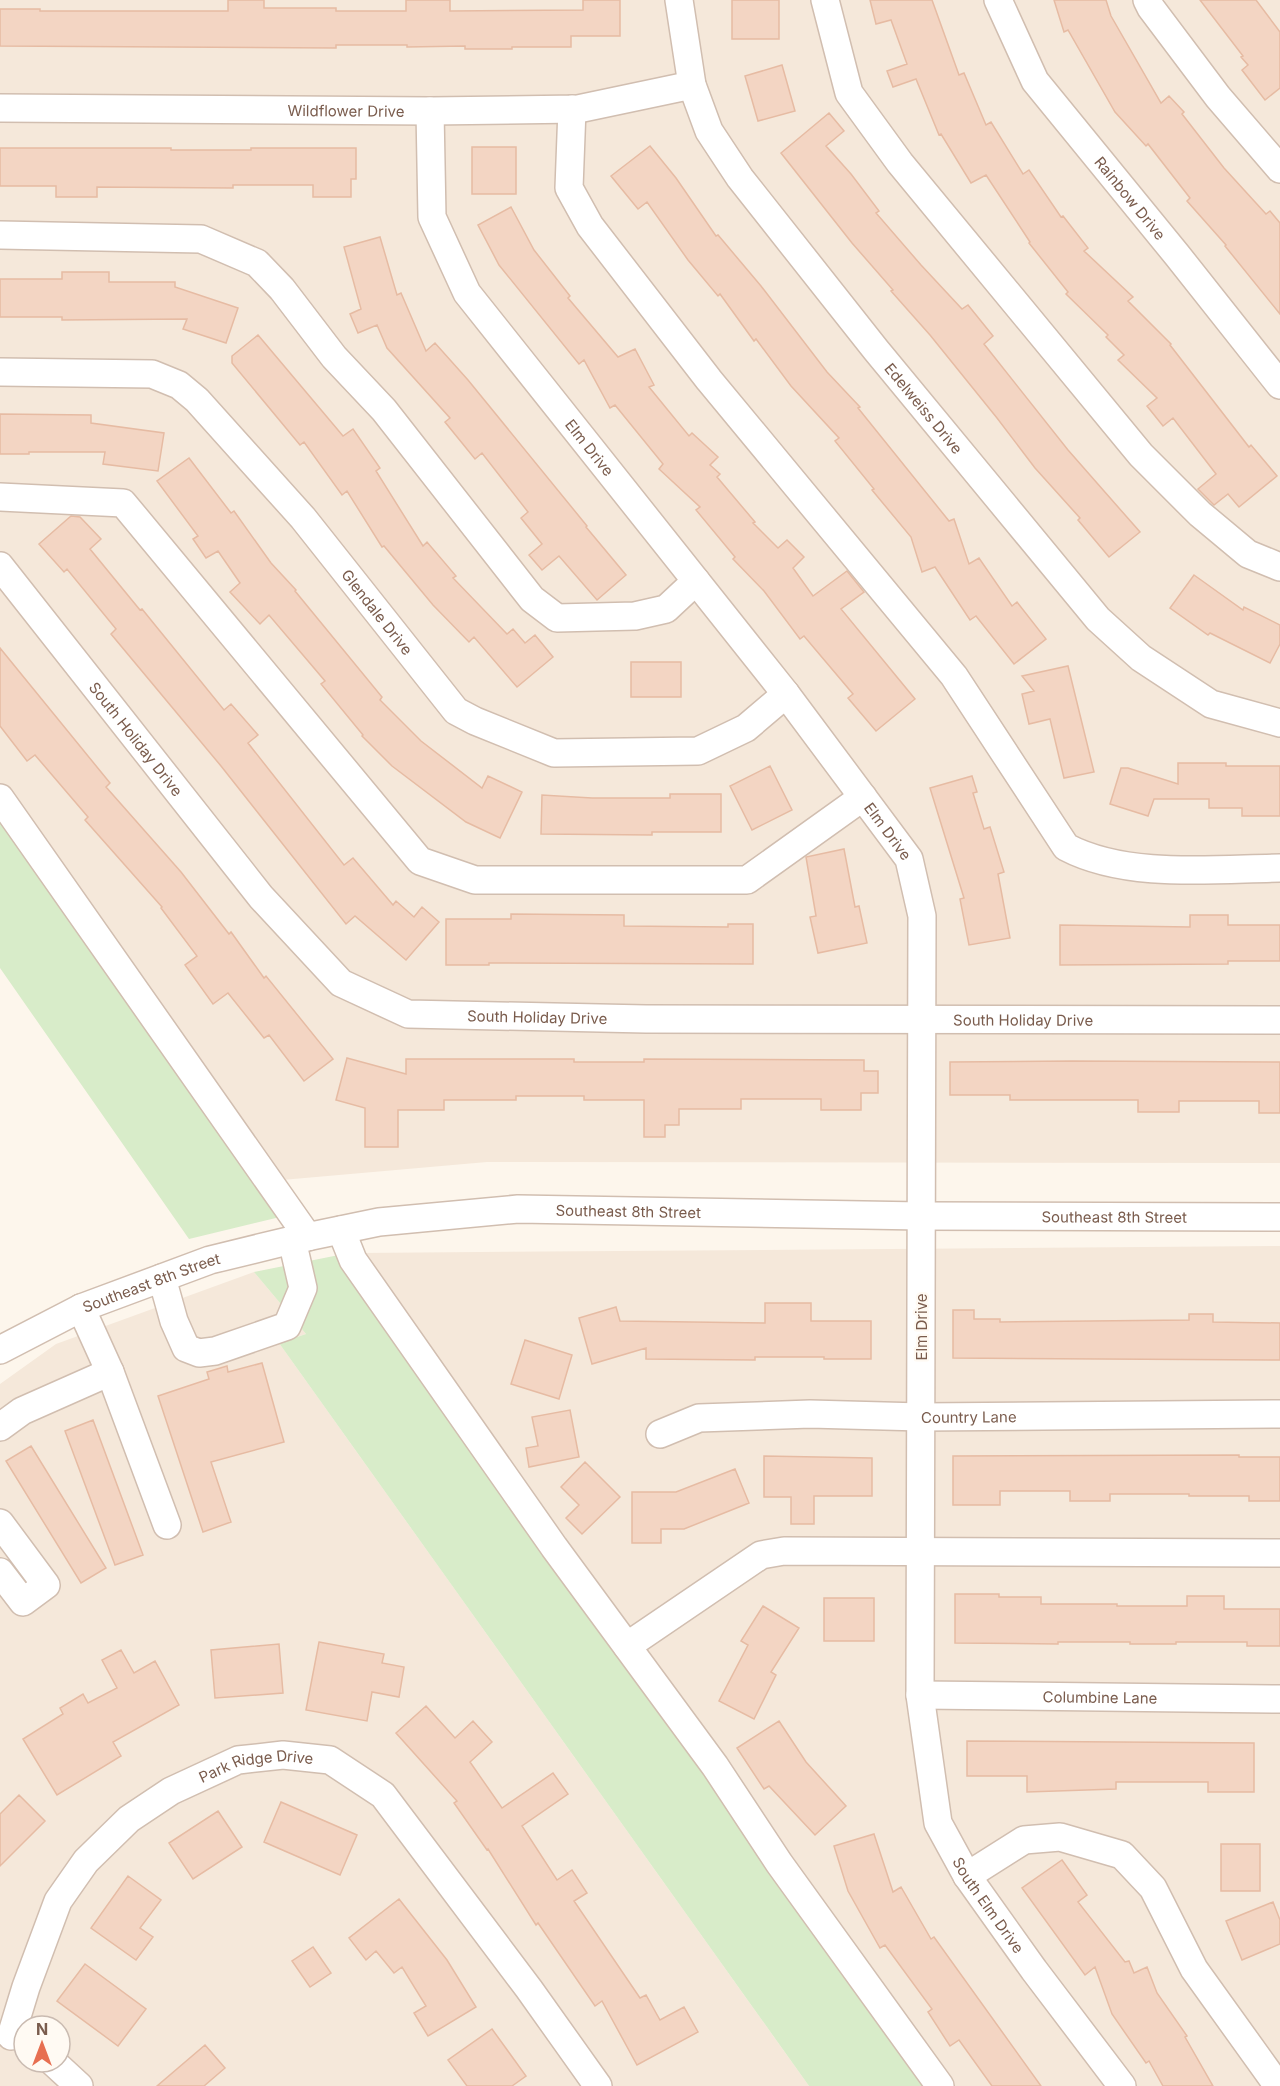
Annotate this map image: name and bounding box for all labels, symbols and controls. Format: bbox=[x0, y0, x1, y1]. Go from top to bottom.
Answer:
street label: Wildflower Drive bbox=[287, 101, 405, 120]
street label: Rainbow Drive bbox=[1091, 152, 1170, 244]
street label: Edelweiss Drive bbox=[881, 359, 967, 458]
street label: Elm Drive bbox=[561, 415, 618, 480]
street label: Glendale Drive bbox=[338, 565, 417, 658]
street label: South Holiday Drive bbox=[85, 678, 187, 800]
street label: Elm Drive bbox=[860, 798, 916, 864]
street label: South Holiday Drive bbox=[467, 1006, 607, 1028]
street label: South Holiday Drive bbox=[953, 1010, 1093, 1029]
street label: Southeast 8th Street bbox=[555, 1200, 701, 1222]
street label: Southeast 8th Street bbox=[1041, 1207, 1187, 1226]
street label: Southeast 8th Street bbox=[80, 1248, 222, 1316]
street label: Elm Drive bbox=[912, 1293, 931, 1361]
street label: Country Lane bbox=[921, 1407, 1017, 1427]
street label: Columbine Lane bbox=[1042, 1687, 1158, 1707]
street label: Park Ridge Drive bbox=[196, 1745, 314, 1786]
street label: South Elm Drive bbox=[949, 1854, 1028, 1957]
north arrow bbox=[12, 2014, 72, 2074]
text: N bbox=[36, 2019, 48, 2039]

